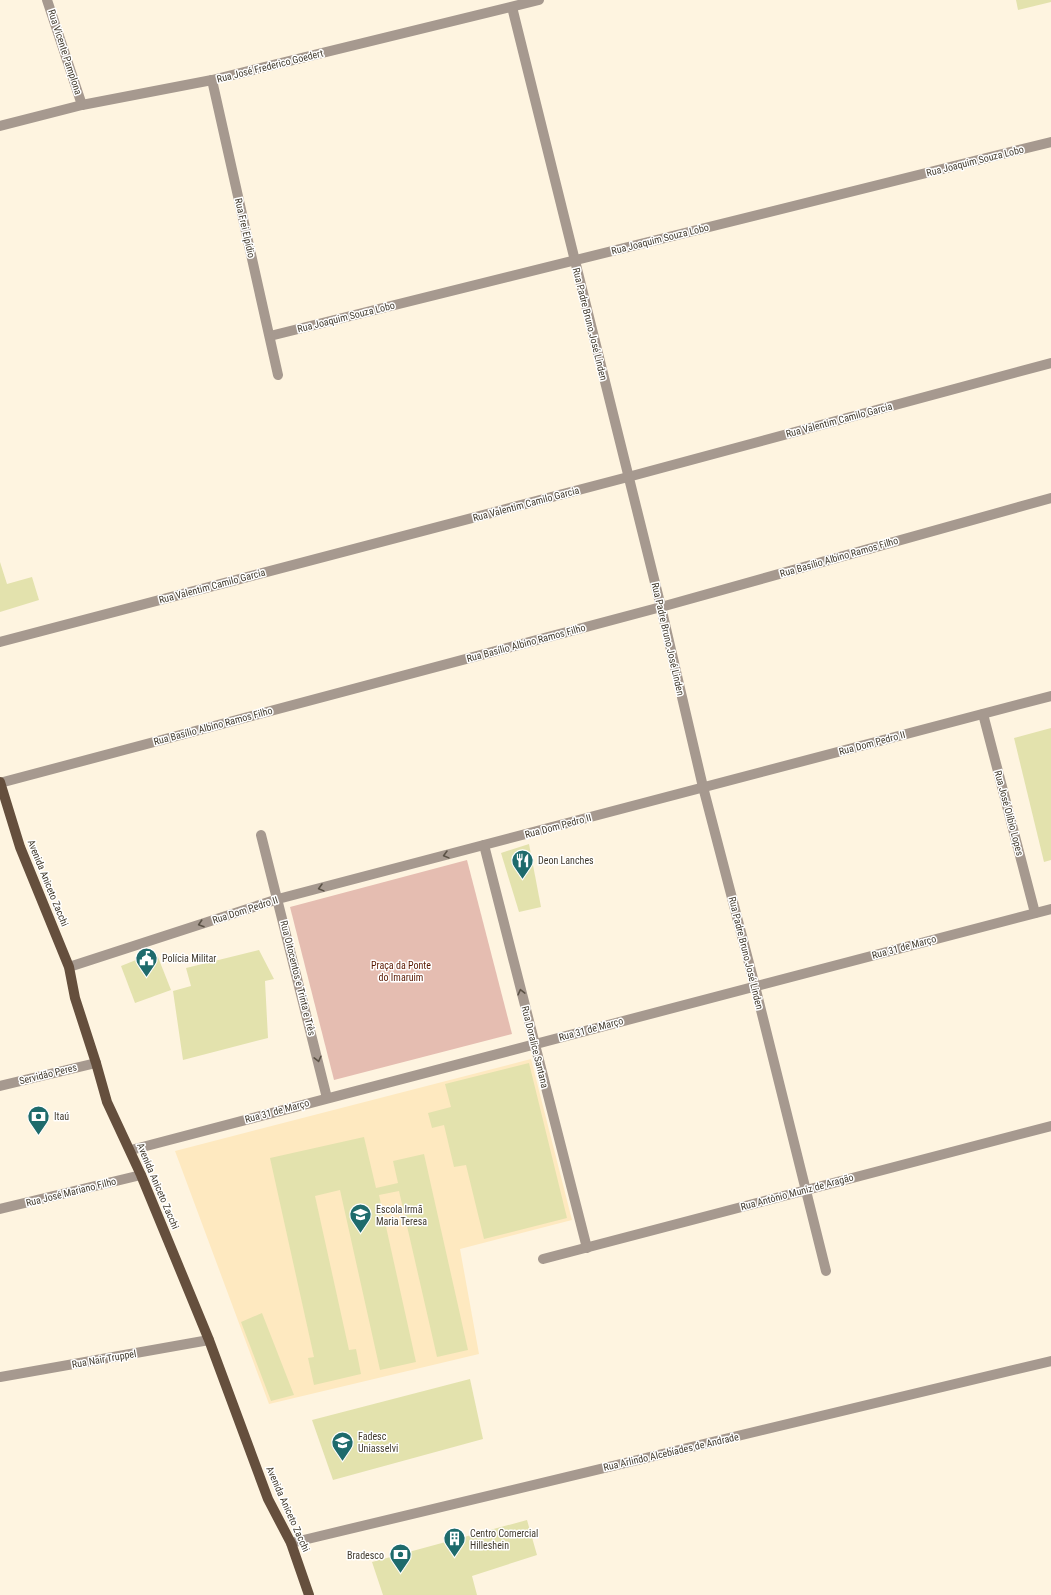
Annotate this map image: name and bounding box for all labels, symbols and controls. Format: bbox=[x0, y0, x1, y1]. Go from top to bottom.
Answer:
street label: Rua Vicente Pamplona bbox=[46, 8, 84, 96]
street label: Rua José Frederico Goedert bbox=[216, 47, 324, 85]
street label: Rua Joaquim Souza Lobo bbox=[925, 144, 1025, 178]
street label: Rua Frei Elpídio bbox=[233, 197, 257, 259]
street label: Rua Joaquim Souza Lobo bbox=[610, 222, 710, 256]
street label: Rua Padre Bruno José Linden bbox=[571, 267, 609, 382]
street label: Rua Joaquim Souza Lobo bbox=[296, 300, 396, 334]
street label: Rua Valentim Camilo Garcia bbox=[785, 400, 894, 439]
street label: Rua Valentim Camilo Garcia bbox=[472, 484, 581, 523]
street label: Rua Basílio Albino Ramos Filho bbox=[779, 535, 899, 579]
street label: Rua Valentim Camilo Garcia bbox=[158, 566, 267, 605]
street label: Rua Padre Bruno José Linden bbox=[650, 581, 686, 697]
street label: Rua Basílio Albino Ramos Filho bbox=[465, 622, 587, 664]
street label: Rua Basílio Albino Ramos Filho bbox=[152, 705, 274, 747]
street label: Rua Dom Pedro II bbox=[838, 729, 906, 757]
street label: Rua José Olíbio Lopes bbox=[992, 769, 1026, 857]
street label: Rua Dom Pedro II bbox=[524, 812, 592, 840]
street label: Avenida Aniceto Zacchi bbox=[26, 838, 70, 928]
restaurant icon: Deon Lanches bbox=[509, 847, 535, 880]
one-way arrow bbox=[443, 850, 450, 859]
place label: Deon Lanches bbox=[538, 855, 594, 866]
one-way arrow bbox=[317, 883, 324, 892]
street label: Rua Dom Pedro II bbox=[211, 894, 279, 926]
street label: Rua Padre Bruno José Linden bbox=[727, 896, 765, 1011]
one-way arrow bbox=[198, 919, 205, 928]
street label: Rua Oitocentos e Trinta e Três bbox=[278, 919, 318, 1037]
street label: Rua 31 de Março bbox=[871, 933, 937, 961]
public building icon: Polícia Militar bbox=[133, 945, 159, 978]
place label: Polícia Militar bbox=[162, 953, 216, 964]
park label: Praça da Ponte do Imaruim bbox=[371, 960, 431, 983]
one-way arrow bbox=[518, 989, 526, 996]
street label: Rua Doralice Santana bbox=[520, 1005, 551, 1089]
street label: Rua 31 de Março bbox=[558, 1015, 624, 1043]
one-way arrow bbox=[313, 1056, 321, 1062]
street label: Servidão Peres bbox=[18, 1061, 78, 1086]
street label: Rua 31 de Março bbox=[244, 1097, 310, 1125]
bank icon: Itaú bbox=[25, 1103, 51, 1136]
place label: Itaú bbox=[54, 1111, 69, 1122]
street label: Avenida Aniceto Zacchi bbox=[135, 1141, 181, 1231]
street label: Rua Antônio Muniz de Aragão bbox=[739, 1172, 855, 1212]
street label: Rua José Mariano Filho bbox=[25, 1175, 117, 1209]
school or university icon: Escola Irmã Maria Teresa bbox=[348, 1202, 374, 1235]
place label: Escola Irmã Maria Teresa bbox=[376, 1204, 427, 1227]
street label: Rua Nair Truppel bbox=[71, 1348, 137, 1370]
school or university icon: Fadesc Uniasselvi bbox=[329, 1429, 355, 1462]
place label: Fadesc Uniasselvi bbox=[358, 1431, 398, 1454]
street label: Rua Arlindo Alcebíades de Andrade bbox=[602, 1431, 740, 1473]
street label: Avenida Aniceto Zacchi bbox=[264, 1465, 312, 1553]
building icon: Centro Comercial Hilleshein bbox=[442, 1526, 468, 1559]
place label: Centro Comercial Hilleshein bbox=[470, 1528, 538, 1551]
bank icon: Bradesco bbox=[387, 1542, 413, 1575]
place label: Bradesco bbox=[347, 1550, 384, 1561]

